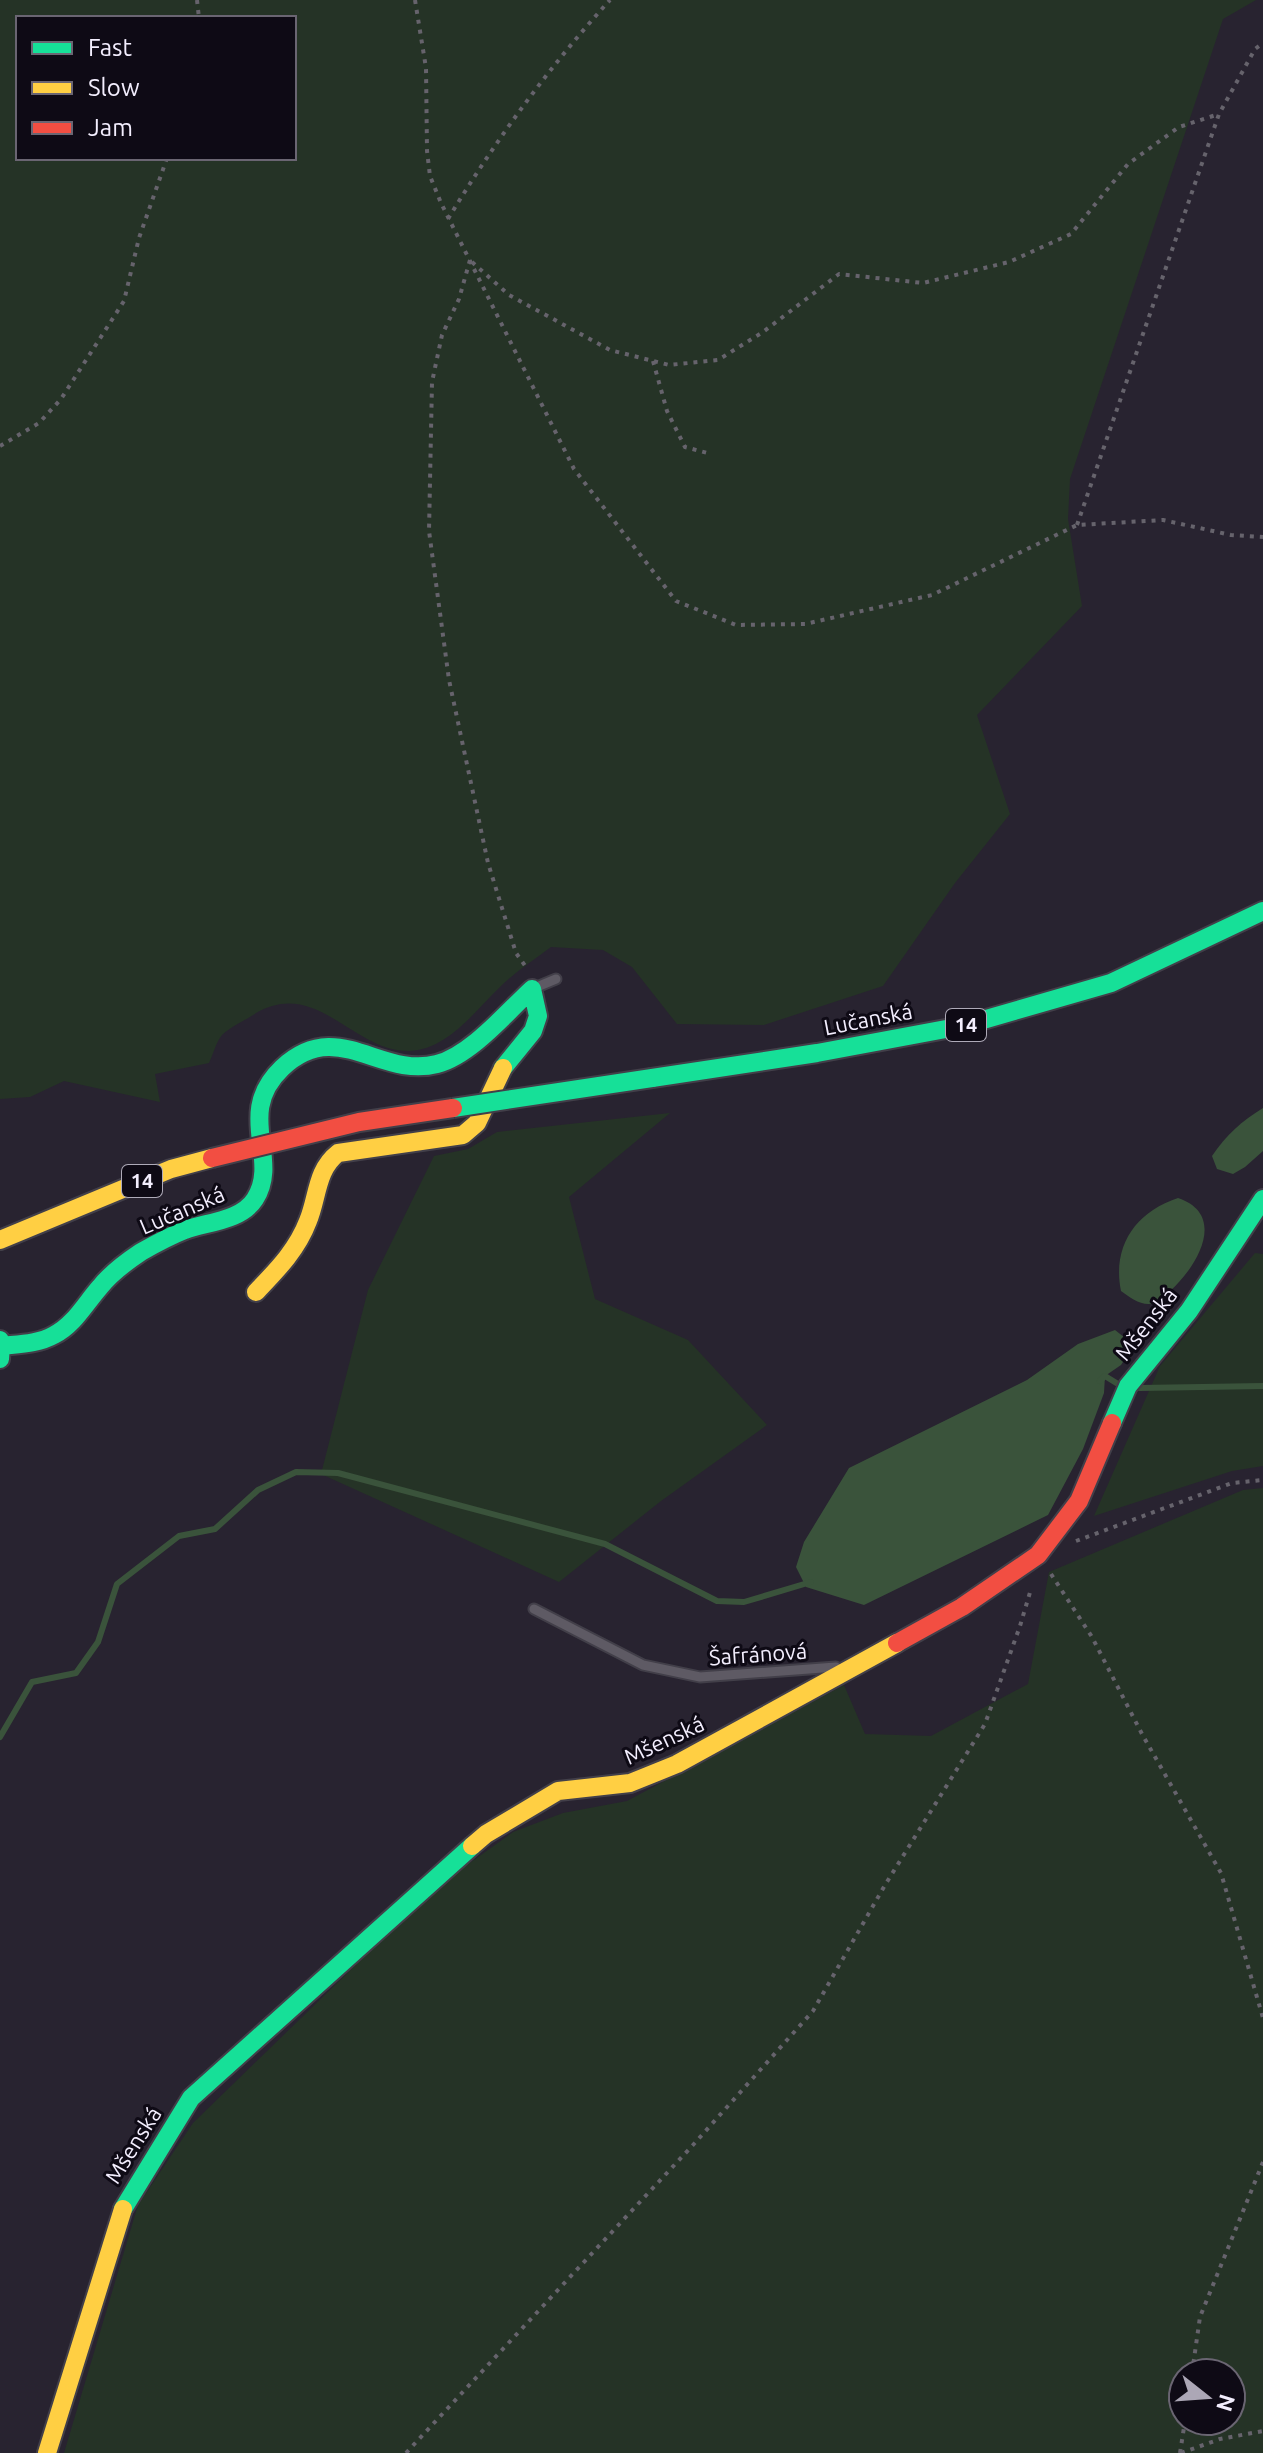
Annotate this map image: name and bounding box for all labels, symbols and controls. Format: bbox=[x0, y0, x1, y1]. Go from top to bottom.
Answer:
legend bbox=[16, 16, 296, 160]
text: Fast bbox=[88, 34, 132, 61]
text: Slow bbox=[88, 74, 140, 101]
text: Jam bbox=[88, 114, 133, 141]
street label: Lučanská bbox=[821, 998, 914, 1039]
road number: 14 bbox=[946, 1009, 986, 1041]
road number: 14 bbox=[122, 1165, 162, 1197]
street label: Lučanská bbox=[136, 1180, 228, 1239]
street label: Mšenská bbox=[1109, 1282, 1182, 1365]
street label: Šafránová bbox=[708, 1638, 808, 1669]
street label: Mšenská bbox=[620, 1710, 708, 1769]
street label: Mšenská bbox=[99, 2102, 166, 2188]
north arrow bbox=[1167, 2357, 1247, 2437]
text: N bbox=[1212, 2391, 1241, 2415]

